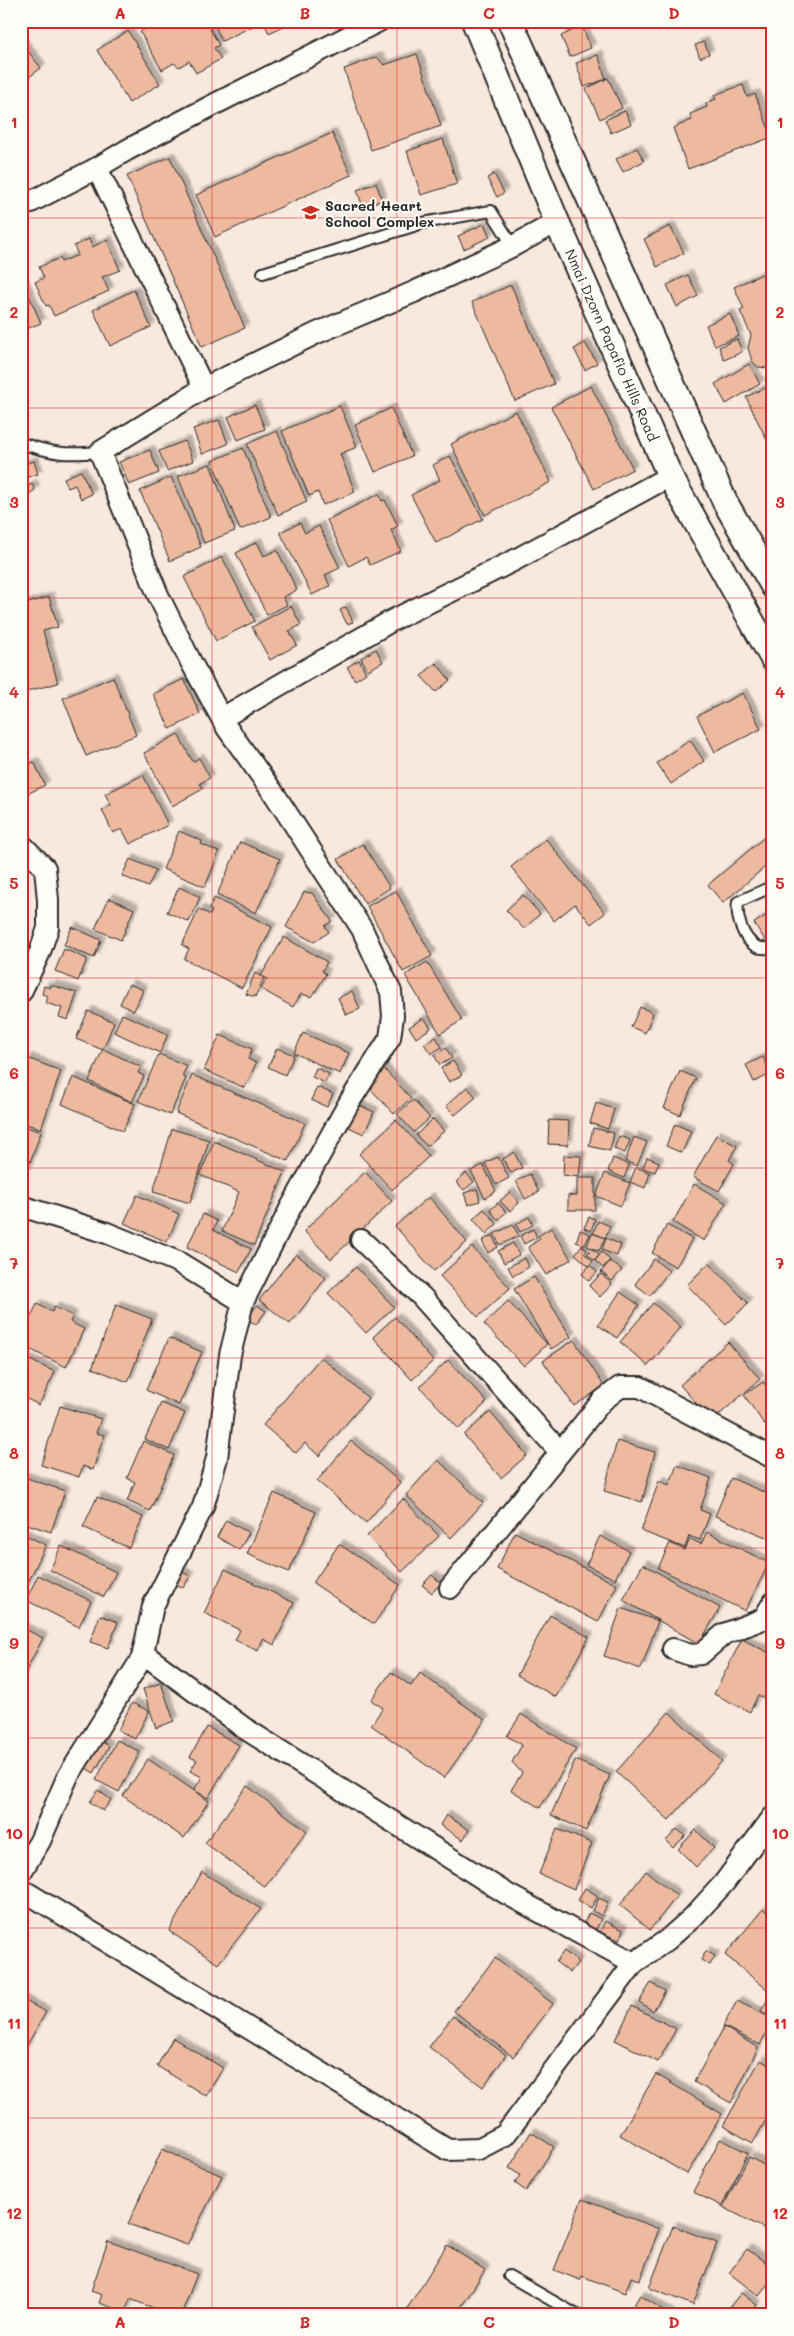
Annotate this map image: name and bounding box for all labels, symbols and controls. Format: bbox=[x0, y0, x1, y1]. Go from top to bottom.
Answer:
text: A bbox=[114, 2, 126, 23]
text: B bbox=[300, 2, 310, 23]
text: C bbox=[483, 2, 495, 23]
text: D bbox=[668, 2, 680, 23]
text: 1 bbox=[10, 111, 18, 132]
text: 1 bbox=[776, 111, 784, 132]
place label: Sacred Heart School Complex bbox=[325, 196, 434, 231]
school or university icon: Sacred Heart School Complex bbox=[301, 203, 321, 223]
street label: Nmai Dzorn Papafio Hills Road bbox=[561, 246, 663, 444]
text: 2 bbox=[10, 301, 19, 322]
text: 2 bbox=[776, 301, 785, 322]
text: 3 bbox=[9, 491, 19, 512]
text: 3 bbox=[775, 491, 785, 512]
text: 4 bbox=[9, 681, 19, 702]
text: 4 bbox=[775, 681, 785, 702]
text: 5 bbox=[9, 872, 19, 893]
text: 5 bbox=[775, 872, 785, 893]
text: 6 bbox=[9, 1062, 19, 1083]
text: 6 bbox=[775, 1062, 785, 1083]
text: 7 bbox=[10, 1252, 19, 1273]
text: 7 bbox=[776, 1252, 785, 1273]
text: 8 bbox=[9, 1442, 19, 1463]
text: 8 bbox=[775, 1442, 785, 1463]
text: 9 bbox=[9, 1632, 19, 1653]
text: 9 bbox=[775, 1632, 785, 1653]
text: 10 bbox=[5, 1822, 23, 1843]
text: 10 bbox=[771, 1822, 789, 1843]
text: 11 bbox=[7, 2012, 21, 2033]
text: 11 bbox=[773, 2012, 787, 2033]
text: 12 bbox=[6, 2202, 22, 2223]
text: 12 bbox=[772, 2202, 788, 2223]
text: A bbox=[114, 2311, 126, 2332]
text: B bbox=[300, 2311, 310, 2332]
text: C bbox=[483, 2311, 495, 2332]
text: D bbox=[668, 2311, 680, 2332]

